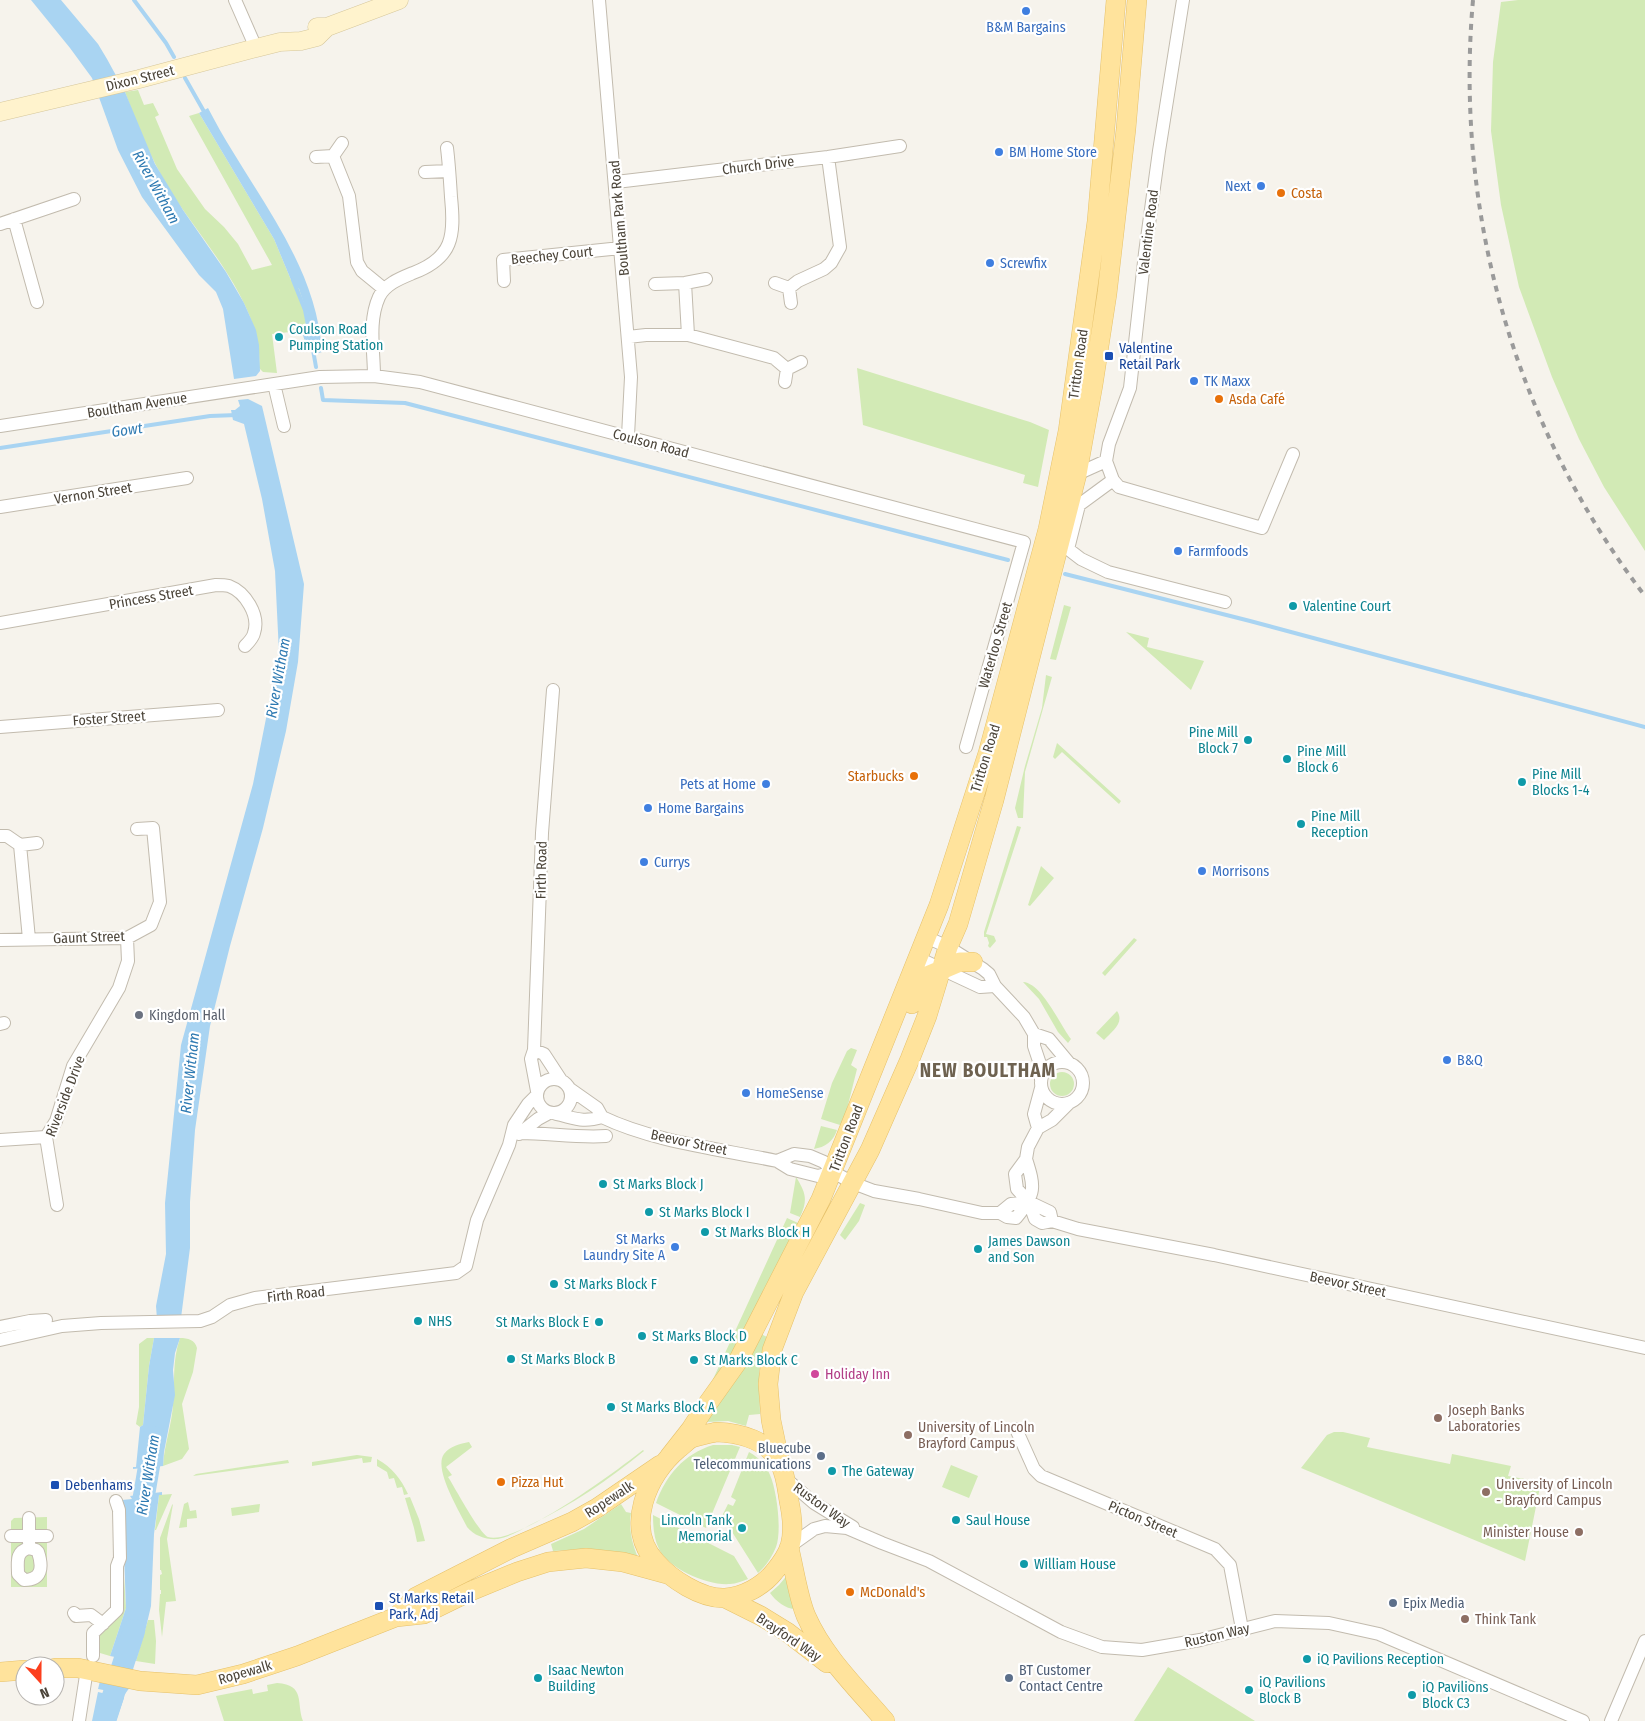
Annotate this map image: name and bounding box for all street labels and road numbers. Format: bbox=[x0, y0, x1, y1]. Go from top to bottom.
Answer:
street label: Dixon Street bbox=[104, 62, 177, 95]
street label: Church Drive bbox=[721, 153, 795, 178]
street label: Boultham Park Road bbox=[606, 159, 633, 277]
street label: Valentine Road bbox=[1135, 188, 1162, 276]
street label: Beechey Court bbox=[510, 243, 594, 268]
street label: Tritton Road bbox=[1065, 328, 1092, 400]
street label: Boultham Avenue bbox=[86, 389, 188, 422]
street label: Coulson Road bbox=[611, 425, 691, 462]
street label: Vernon Street bbox=[53, 479, 134, 508]
street label: Princess Street bbox=[108, 582, 195, 613]
street label: Waterloo Street bbox=[975, 600, 1016, 690]
street label: Foster Street bbox=[72, 707, 146, 730]
street label: Tritton Road bbox=[967, 722, 1004, 794]
street label: Firth Road bbox=[532, 841, 551, 899]
street label: Gaunt Street bbox=[53, 928, 126, 947]
street label: Riverside Drive bbox=[42, 1053, 89, 1139]
street label: Tritton Road bbox=[826, 1102, 867, 1174]
street label: Beevor Street bbox=[649, 1126, 729, 1159]
street label: Beevor Street bbox=[1308, 1268, 1388, 1301]
street label: Firth Road bbox=[266, 1283, 326, 1306]
street label: Ropewalk bbox=[582, 1477, 637, 1522]
street label: Ruston Way bbox=[790, 1479, 854, 1532]
street label: Picton Street bbox=[1106, 1497, 1180, 1542]
street label: Brayford Way bbox=[753, 1609, 825, 1666]
street label: Ruston Way bbox=[1183, 1620, 1252, 1651]
street label: Ropewalk bbox=[216, 1657, 274, 1688]

